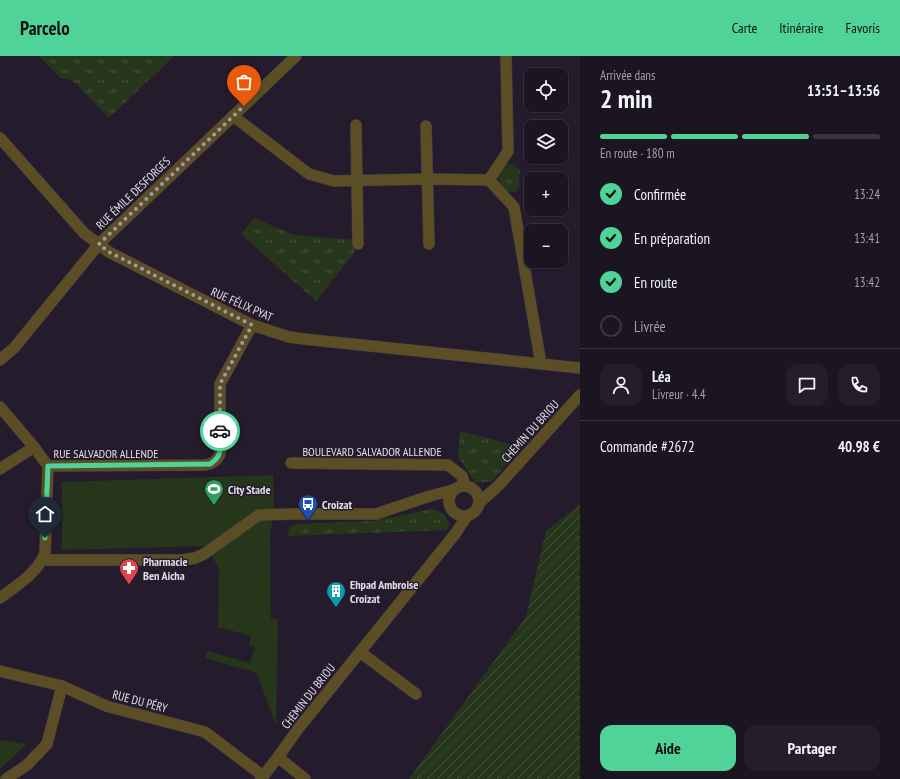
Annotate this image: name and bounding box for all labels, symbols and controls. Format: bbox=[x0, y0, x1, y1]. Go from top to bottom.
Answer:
text: Parcelo bbox=[20, 16, 70, 40]
text: Carte bbox=[732, 19, 757, 37]
text: Itinéraire bbox=[779, 19, 824, 37]
text: Favoris bbox=[846, 19, 880, 37]
pin bbox=[227, 65, 261, 106]
text: Arrivée dans bbox=[600, 67, 655, 84]
map controls bbox=[524, 68, 568, 268]
button: locate bbox=[524, 68, 568, 112]
icon: bag bbox=[233, 71, 255, 93]
text: 13:51–13:56 bbox=[807, 81, 880, 100]
text: 2 min bbox=[600, 82, 653, 115]
button: layers bbox=[524, 120, 568, 164]
text: En route · 180 m bbox=[600, 145, 675, 162]
street label: RUE ÉMILE DESFORGES bbox=[93, 154, 173, 232]
button: + bbox=[524, 172, 568, 216]
icon: check bbox=[600, 183, 622, 205]
text: Confirmée bbox=[634, 185, 686, 204]
text: 13:24 bbox=[854, 186, 880, 203]
button: − bbox=[524, 224, 568, 268]
icon: check bbox=[600, 227, 622, 249]
text: En préparation bbox=[634, 229, 710, 248]
text: 13:41 bbox=[854, 230, 880, 247]
icon: check bbox=[600, 271, 622, 293]
text: En route bbox=[634, 273, 678, 292]
text: 13:42 bbox=[854, 274, 880, 291]
street label: RUE FÉLIX PYAT bbox=[209, 284, 276, 325]
text: Livrée bbox=[634, 317, 666, 336]
button: person bbox=[600, 364, 642, 406]
button: chat bbox=[786, 364, 828, 406]
button: phone bbox=[838, 364, 880, 406]
text: Léa bbox=[652, 367, 671, 386]
text: Livreur · 4.4 bbox=[652, 386, 706, 403]
street label: CHEMIN DU BRIOU bbox=[498, 397, 562, 465]
courier bbox=[200, 411, 240, 451]
icon: car bbox=[209, 420, 231, 442]
text: Commande #2672 bbox=[600, 437, 695, 456]
text: 40.98 € bbox=[838, 437, 880, 456]
street label: BOULEVARD SALVADOR ALLENDE bbox=[302, 444, 442, 459]
street label: RUE SALVADOR ALLENDE bbox=[54, 446, 158, 461]
sports icon: City Stade bbox=[203, 478, 225, 506]
place label: City Stade bbox=[228, 482, 271, 497]
bus stop icon: Croizat bbox=[297, 493, 319, 521]
pin bbox=[28, 497, 62, 538]
place label: Croizat bbox=[322, 497, 352, 512]
icon: home bbox=[34, 503, 56, 525]
place label: Pharmacie Ben Aicha bbox=[143, 554, 188, 583]
pharmacy icon: Pharmacie Ben Aicha bbox=[118, 557, 140, 585]
place label: Ehpad Ambroise Croizat bbox=[350, 577, 418, 606]
building icon: Ehpad Ambroise Croizat bbox=[325, 580, 347, 608]
street label: CHEMIN DU BRIOU bbox=[278, 660, 338, 732]
street label: RUE DU PÉRY bbox=[111, 687, 170, 716]
button: Aide bbox=[600, 725, 736, 771]
button: Partager bbox=[744, 725, 880, 771]

